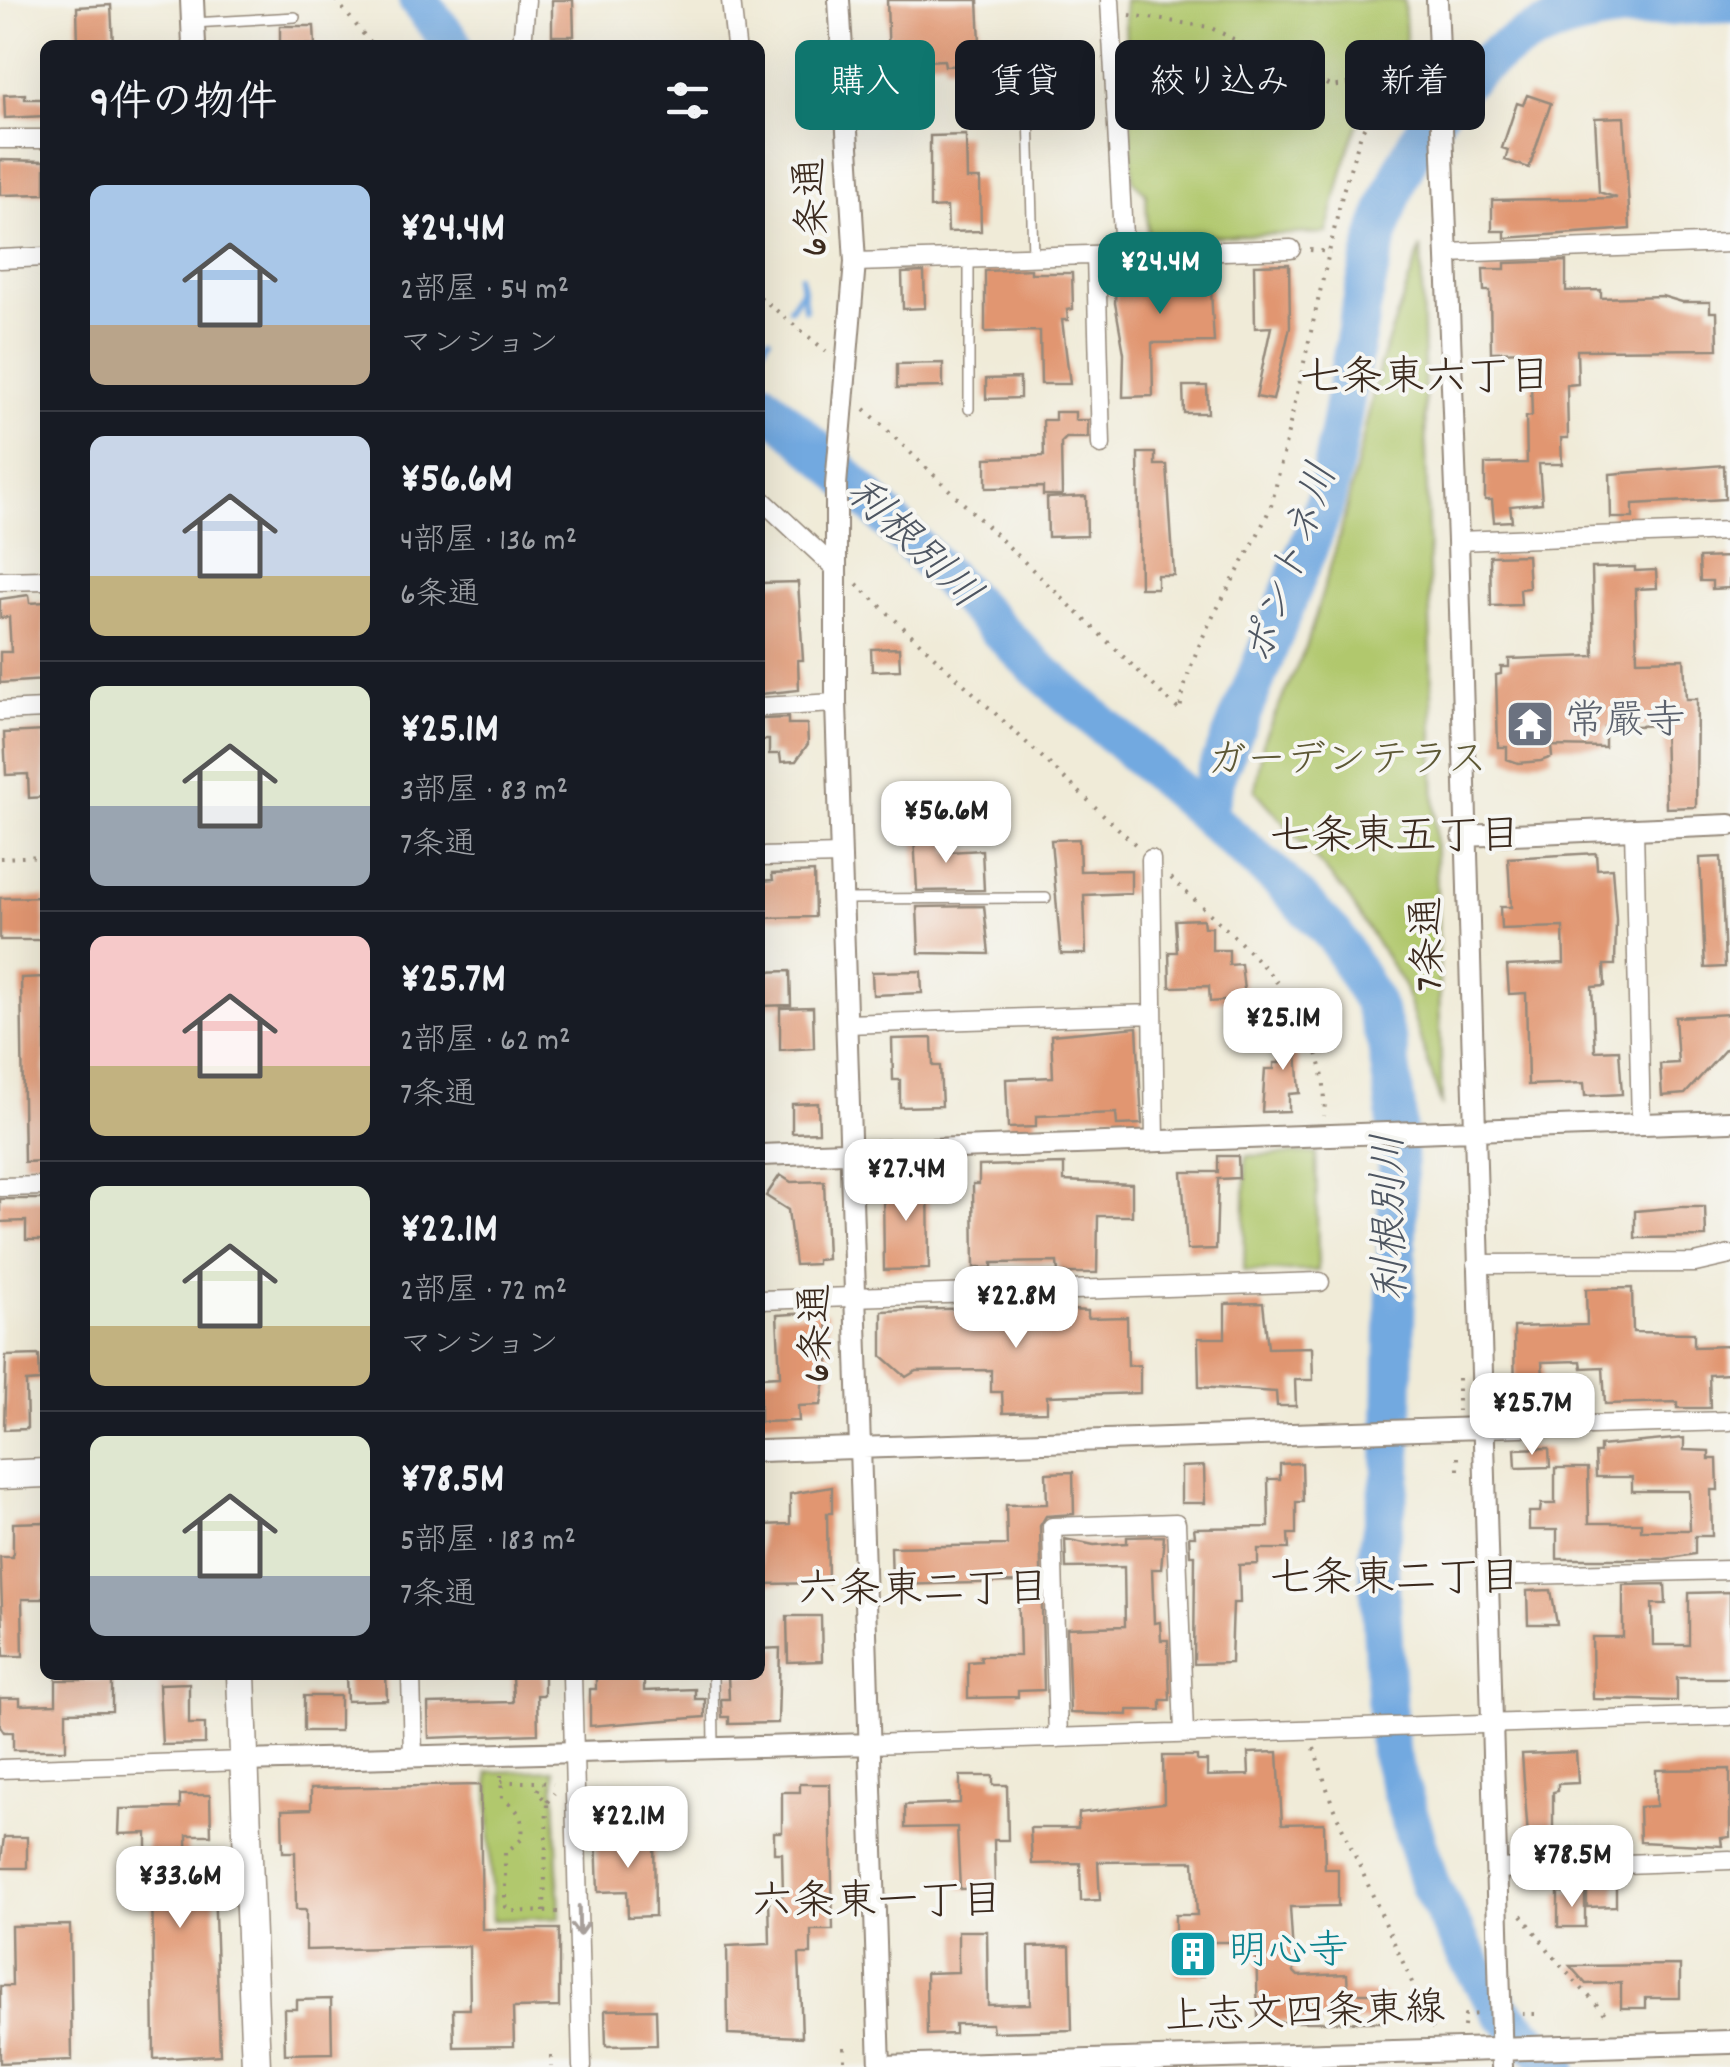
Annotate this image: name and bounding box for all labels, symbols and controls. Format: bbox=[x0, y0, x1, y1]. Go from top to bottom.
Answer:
chip: 購入 bbox=[795, 40, 935, 130]
chip: 賃貸 bbox=[955, 40, 1095, 130]
chip: 絞り込み bbox=[1115, 40, 1325, 130]
chip: 新着 bbox=[1345, 40, 1485, 130]
icon: filters bbox=[660, 73, 715, 128]
text: 9件の物件 bbox=[90, 76, 277, 136]
street label: 6条通 bbox=[785, 156, 847, 258]
text: ¥24.4M bbox=[400, 201, 505, 261]
icon: home bbox=[170, 225, 290, 345]
pin: ¥24.4M bbox=[1079, 232, 1241, 317]
text: ¥24.4M bbox=[1120, 241, 1200, 287]
text: 2部屋 · 54 m² bbox=[400, 269, 569, 315]
text: マンション bbox=[400, 323, 559, 369]
district label: 七条東六丁目 bbox=[1299, 351, 1551, 411]
text: ¥56.6M bbox=[400, 452, 513, 512]
water label: ポントネ川 bbox=[1231, 456, 1357, 674]
water label: 利根別川 bbox=[830, 466, 992, 626]
icon: home bbox=[170, 476, 290, 596]
text: 4部屋 · 136 m² bbox=[400, 520, 577, 566]
text: 6条通 bbox=[400, 574, 480, 620]
place label: 常嚴寺 bbox=[1565, 696, 1685, 753]
temple icon: 常嚴寺 bbox=[1504, 698, 1556, 750]
text: ¥25.1M bbox=[400, 702, 499, 762]
icon: home bbox=[170, 726, 290, 846]
park label: ガーデンテラス bbox=[1207, 735, 1487, 792]
text: 3部屋 · 83 m² bbox=[400, 770, 568, 816]
pin: ¥56.6M bbox=[865, 781, 1027, 866]
text: ¥56.6M bbox=[903, 790, 989, 836]
district label: 七条東五丁目 bbox=[1269, 810, 1521, 870]
text: 7条通 bbox=[400, 824, 476, 870]
street label: 7条通 bbox=[1402, 895, 1462, 993]
text: ¥25.7M bbox=[400, 952, 506, 1012]
icon: home bbox=[170, 976, 290, 1096]
pin: ¥25.1M bbox=[1202, 988, 1364, 1073]
text: ¥25.1M bbox=[1245, 997, 1321, 1043]
text: 2部屋 · 62 m² bbox=[400, 1020, 571, 1066]
text: 7条通 bbox=[400, 1074, 476, 1120]
water label: 利根別川 bbox=[1363, 1132, 1425, 1302]
pin: ¥27.4M bbox=[825, 1139, 987, 1224]
text: ¥27.4M bbox=[866, 1148, 946, 1194]
text: ¥22.1M bbox=[400, 1202, 498, 1262]
icon: home bbox=[170, 1226, 290, 1346]
pin: ¥22.8M bbox=[935, 1266, 1097, 1351]
text: 2部屋 · 72 m² bbox=[400, 1270, 567, 1316]
text: ¥22.8M bbox=[976, 1275, 1056, 1321]
street label: 6条通 bbox=[791, 1283, 849, 1383]
text: マンション bbox=[400, 1324, 559, 1370]
pin: ¥25.7M bbox=[1451, 1373, 1613, 1458]
text: ¥25.7M bbox=[1492, 1382, 1572, 1428]
text: ¥78.5M bbox=[400, 1452, 504, 1512]
icon: home bbox=[170, 1476, 290, 1596]
text: 5部屋 · 183 m² bbox=[400, 1520, 576, 1566]
district label: 七条東二丁目 bbox=[1269, 1552, 1521, 1612]
district label: 六条東二丁目 bbox=[797, 1563, 1049, 1623]
text: 7条通 bbox=[400, 1574, 476, 1620]
pin: ¥22.1M bbox=[547, 1786, 709, 1871]
text: ¥22.1M bbox=[591, 1795, 665, 1841]
pin: ¥78.5M bbox=[1491, 1825, 1653, 1910]
text: ¥78.5M bbox=[1532, 1834, 1612, 1880]
pin: ¥33.6M bbox=[99, 1846, 261, 1931]
text: ¥33.6M bbox=[138, 1855, 222, 1901]
district label: 六条東一丁目 bbox=[751, 1875, 1003, 1935]
one-way arrow bbox=[569, 1904, 588, 1936]
place label: 明心寺 bbox=[1228, 1926, 1348, 1983]
building icon: 明心寺 bbox=[1167, 1928, 1219, 1980]
street label: 上志文四条東線 bbox=[1164, 1983, 1446, 2049]

